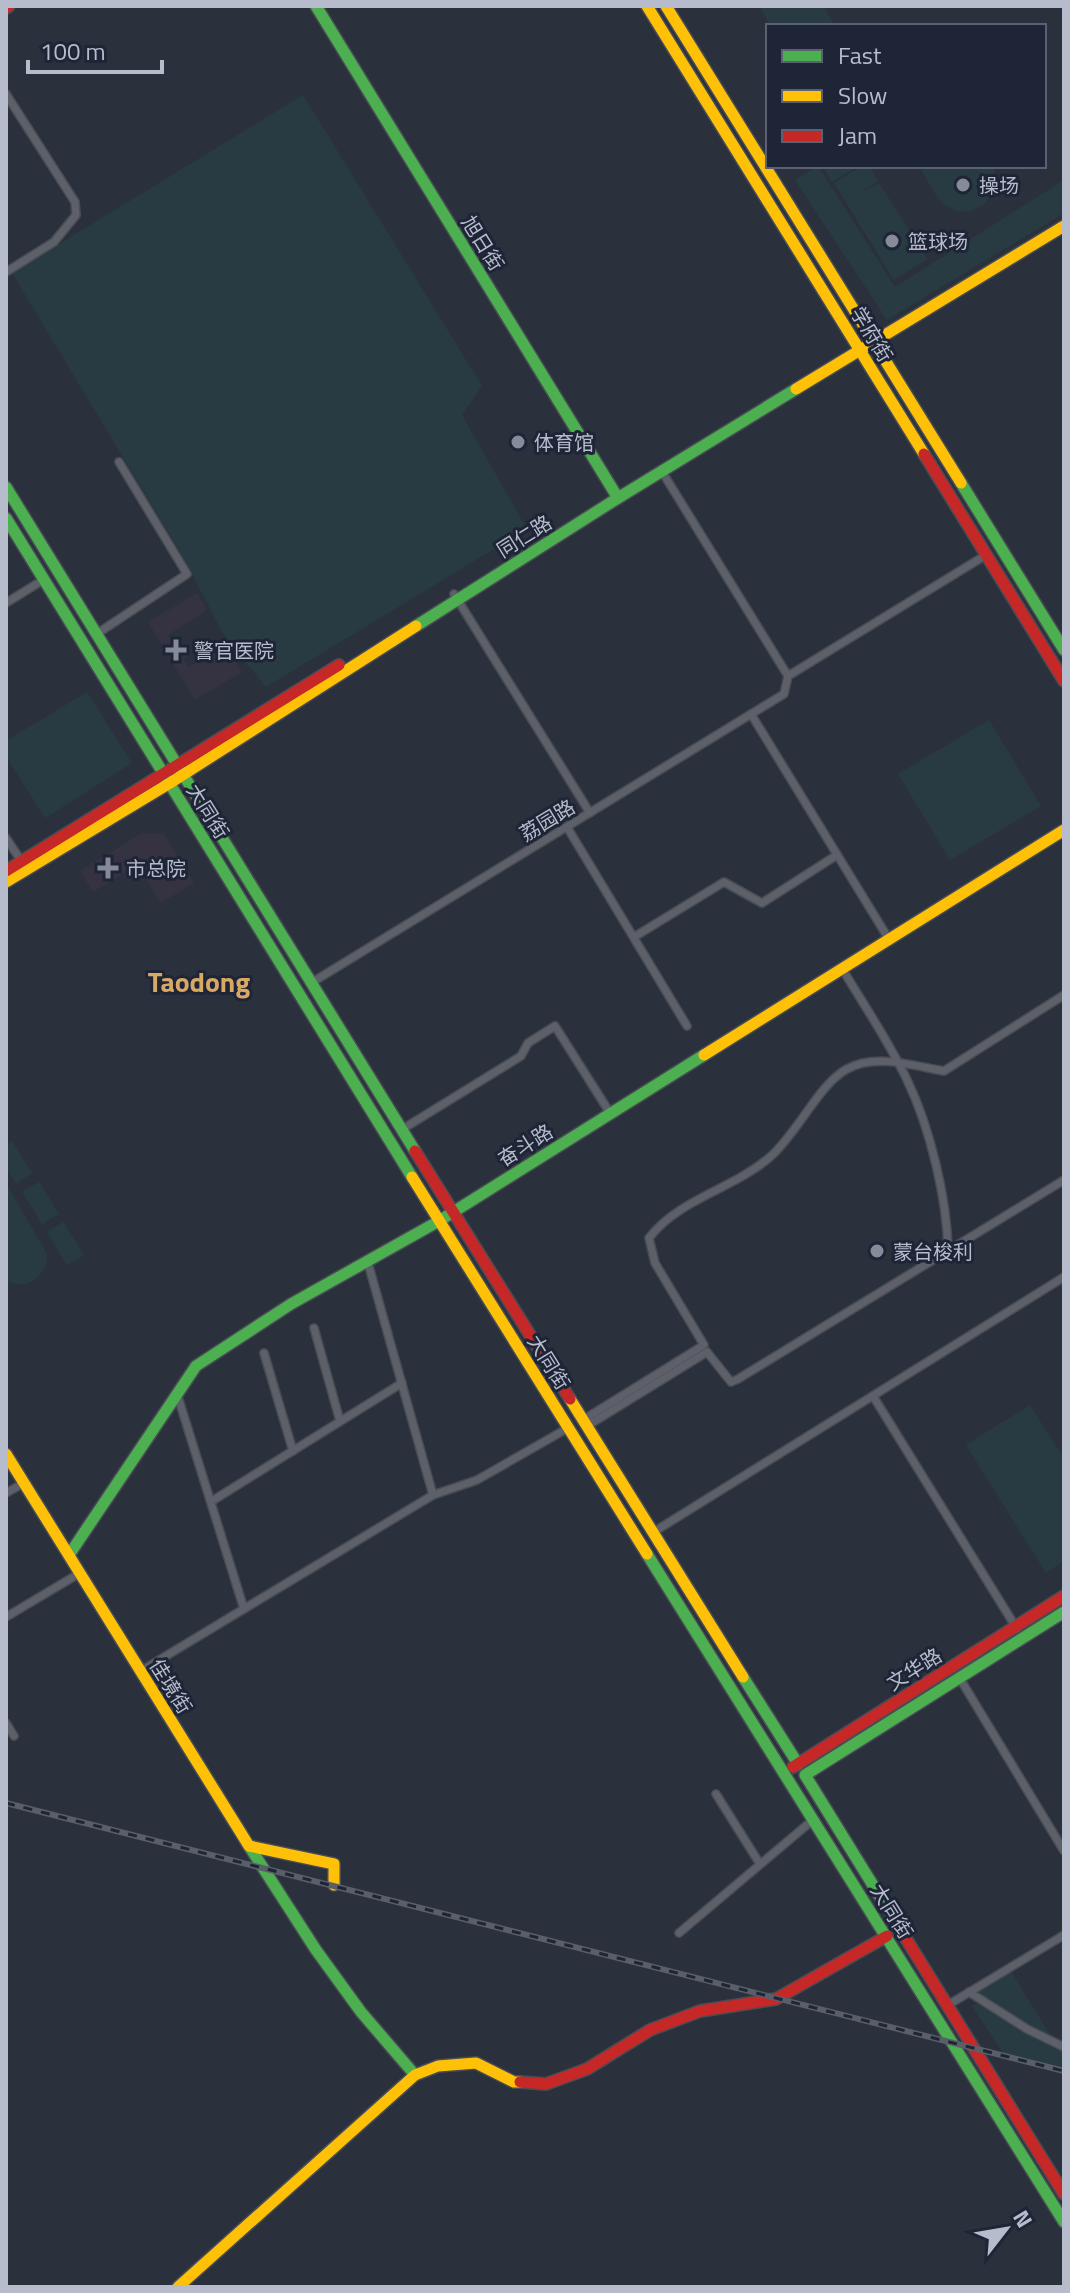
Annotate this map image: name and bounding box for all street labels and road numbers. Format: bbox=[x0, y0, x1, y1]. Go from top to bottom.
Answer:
street label: 旭日街 bbox=[454, 209, 512, 277]
street label: 学府街 bbox=[843, 300, 901, 368]
street label: 同仁路 bbox=[490, 507, 558, 565]
street label: 大同街 bbox=[179, 777, 237, 845]
street label: 荔园路 bbox=[513, 791, 581, 849]
street label: 奋斗路 bbox=[491, 1116, 559, 1174]
street label: 大同街 bbox=[520, 1328, 578, 1396]
street label: 文华路 bbox=[880, 1640, 948, 1698]
street label: 佳境街 bbox=[142, 1652, 200, 1720]
street label: 大同街 bbox=[863, 1877, 921, 1945]

